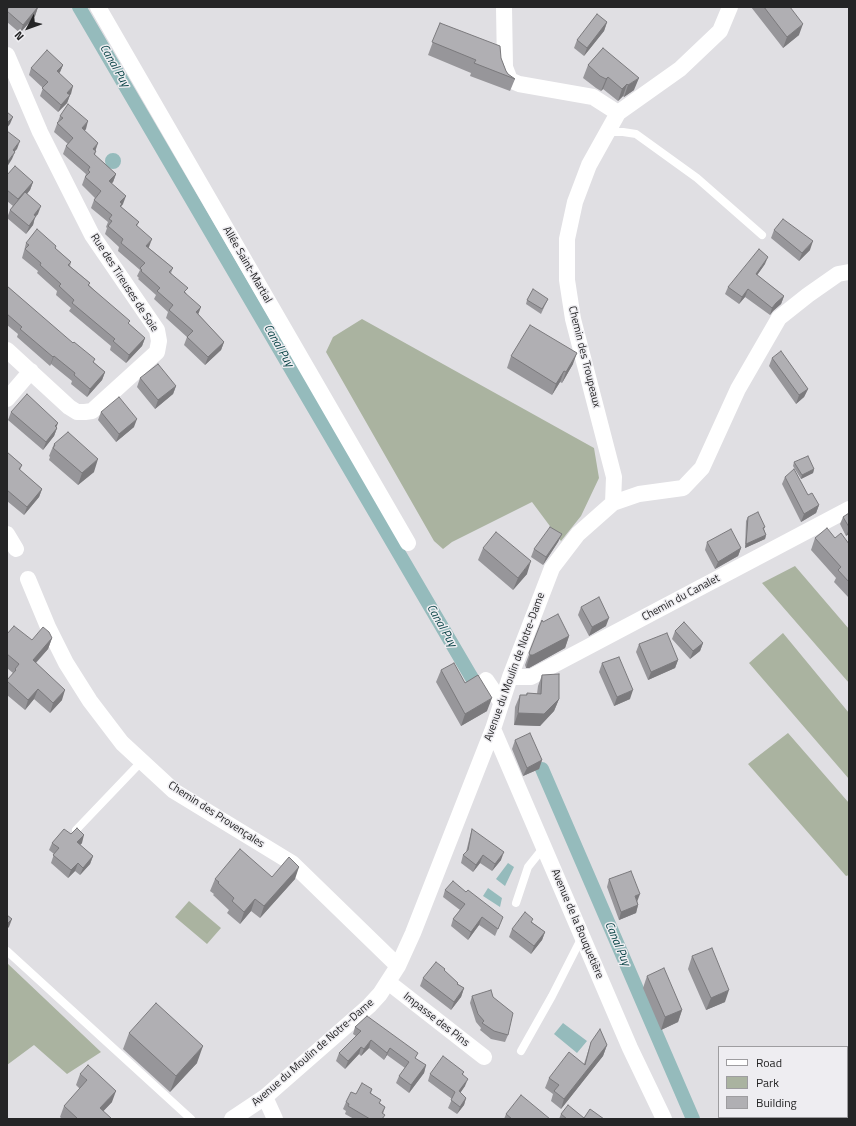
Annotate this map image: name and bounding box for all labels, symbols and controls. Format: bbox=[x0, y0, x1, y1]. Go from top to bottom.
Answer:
north arrow bbox=[8, 8, 48, 48]
text: N bbox=[10, 28, 27, 44]
water label: Canal Puy bbox=[96, 42, 132, 90]
street label: Allée Saint-Martial bbox=[220, 224, 274, 306]
street label: Rue des Tireuses de Soie bbox=[87, 231, 161, 335]
street label: Chemin des Troupeaux bbox=[565, 305, 603, 409]
water label: Canal Puy bbox=[260, 322, 296, 370]
street label: Chemin du Canalet bbox=[640, 572, 722, 624]
street label: Avenue du Moulin de Notre-Dame bbox=[482, 591, 548, 743]
water label: Canal Puy bbox=[423, 602, 459, 650]
street label: Chemin des Provençales bbox=[165, 779, 267, 851]
street label: Avenue de la Bouquetière bbox=[548, 867, 606, 981]
water label: Canal Puy bbox=[601, 920, 633, 968]
street label: Impasse des Pins bbox=[400, 990, 472, 1050]
street label: Avenue du Moulin de Notre-Dame bbox=[249, 996, 377, 1110]
legend bbox=[718, 1046, 848, 1118]
text: Road bbox=[756, 1053, 782, 1072]
text: Park bbox=[756, 1073, 779, 1092]
text: Building bbox=[756, 1093, 797, 1112]

